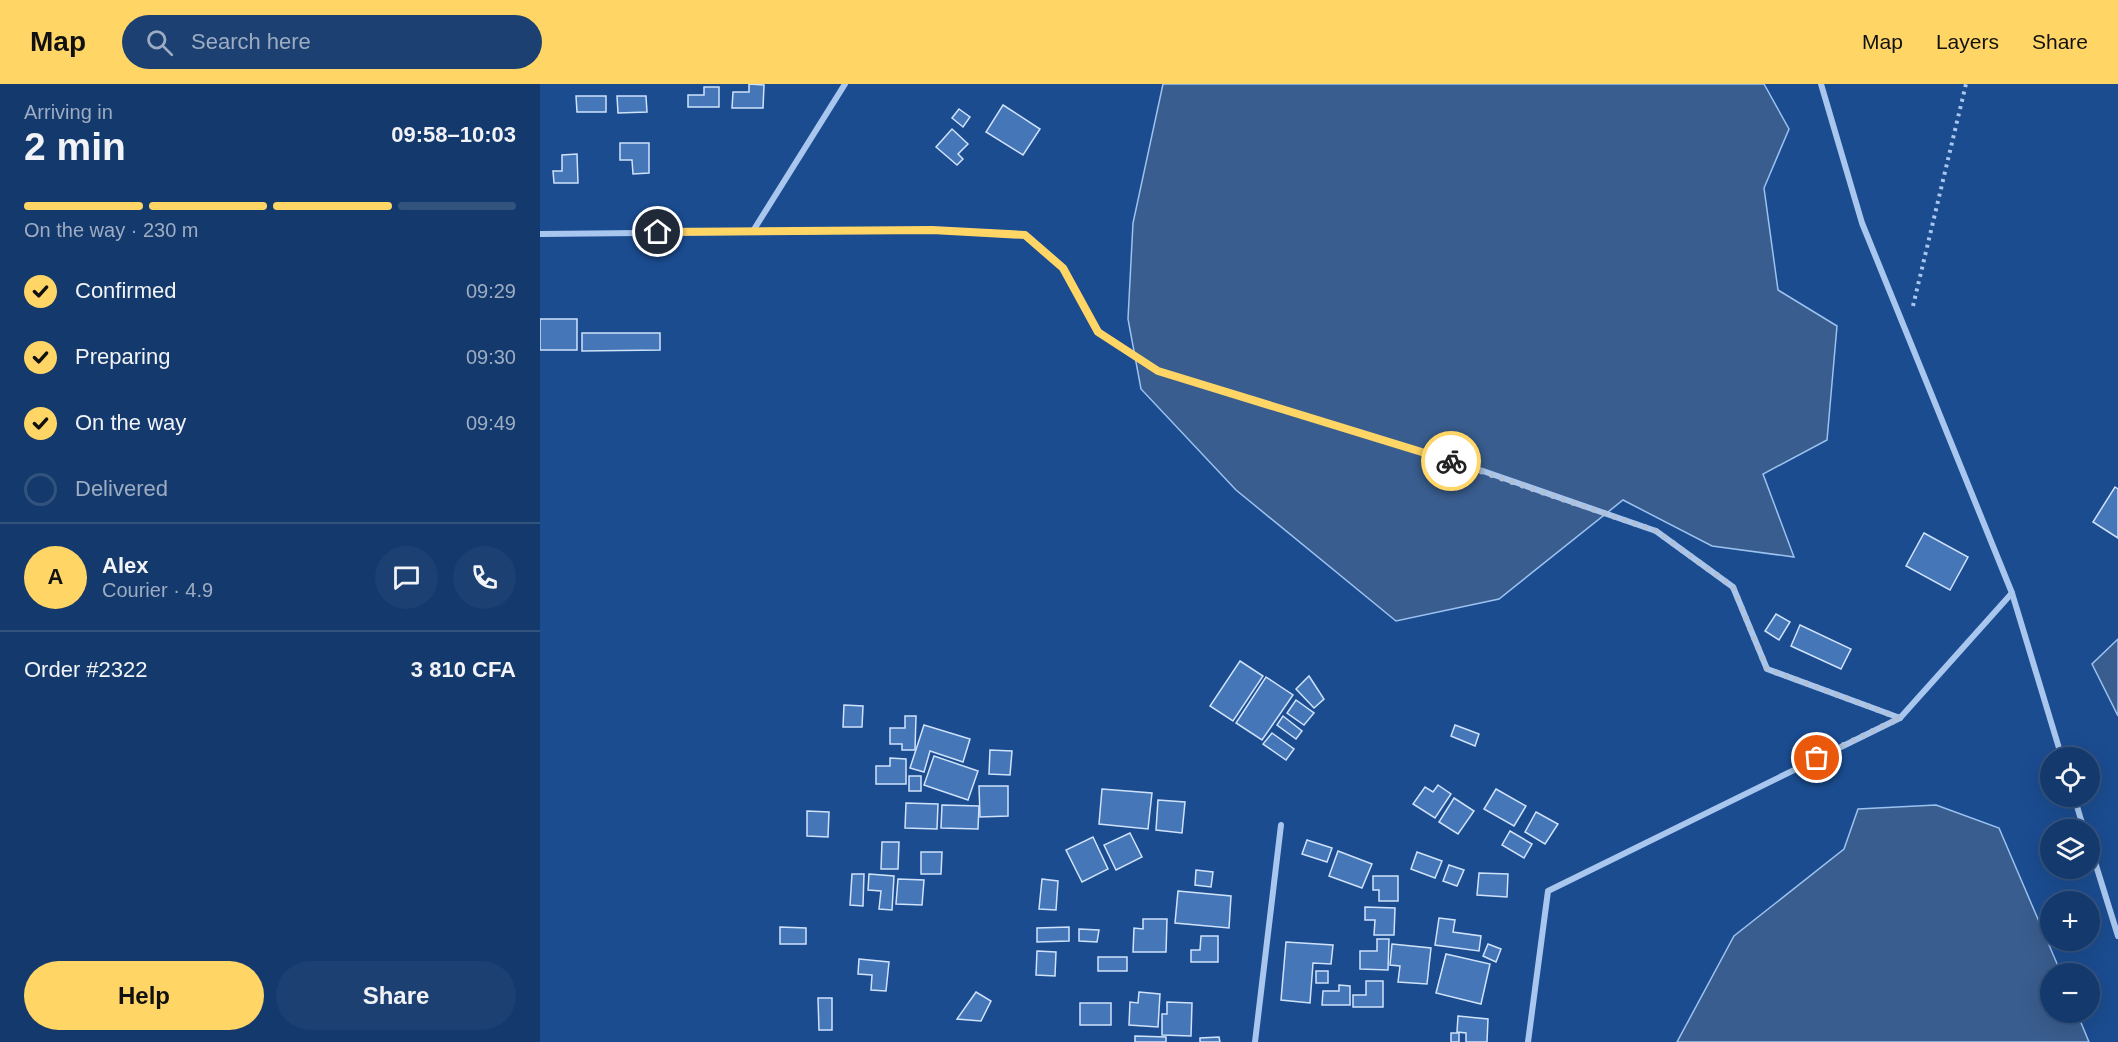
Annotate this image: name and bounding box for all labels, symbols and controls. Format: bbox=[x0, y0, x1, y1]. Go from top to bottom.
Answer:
search box bbox=[122, 15, 542, 69]
text: Map bbox=[30, 26, 86, 57]
icon: search bbox=[143, 26, 176, 59]
text: Search here bbox=[191, 29, 311, 54]
text: Map bbox=[1862, 30, 1903, 53]
text: Layers bbox=[1936, 30, 1999, 53]
text: Share bbox=[2032, 30, 2088, 53]
text: Arriving in bbox=[24, 101, 113, 123]
text: 09:58–10:03 bbox=[391, 122, 516, 147]
text: 2 min bbox=[24, 125, 126, 168]
pin bbox=[632, 206, 683, 257]
icon: home bbox=[641, 215, 674, 248]
text: On the way · 230 m bbox=[24, 219, 199, 241]
icon: check bbox=[24, 275, 57, 308]
text: Confirmed bbox=[75, 278, 176, 303]
text: 09:29 bbox=[466, 280, 516, 302]
icon: check bbox=[24, 341, 57, 374]
text: Preparing bbox=[75, 344, 170, 369]
text: 09:30 bbox=[466, 346, 516, 368]
icon: check bbox=[24, 407, 57, 440]
text: On the way bbox=[75, 410, 186, 435]
text: 09:49 bbox=[466, 412, 516, 434]
courier bbox=[1421, 431, 1481, 491]
icon: bike bbox=[1435, 445, 1468, 478]
text: Delivered bbox=[75, 476, 168, 501]
button: chat bbox=[375, 546, 438, 609]
button: phone bbox=[453, 546, 516, 609]
text: Alex bbox=[102, 553, 148, 578]
text: A bbox=[48, 564, 63, 589]
text: Courier · 4.9 bbox=[102, 579, 213, 601]
text: Order #2322 bbox=[24, 657, 148, 682]
text: 3 810 CFA bbox=[411, 657, 516, 682]
pin bbox=[1791, 732, 1842, 783]
icon: bag bbox=[1800, 741, 1833, 774]
map controls bbox=[2040, 747, 2100, 1023]
button: locate bbox=[2040, 747, 2100, 807]
button: layers bbox=[2040, 819, 2100, 879]
button: + bbox=[2040, 891, 2100, 951]
button: Help bbox=[24, 961, 264, 1030]
button: Share bbox=[276, 961, 516, 1030]
button: − bbox=[2040, 963, 2100, 1023]

